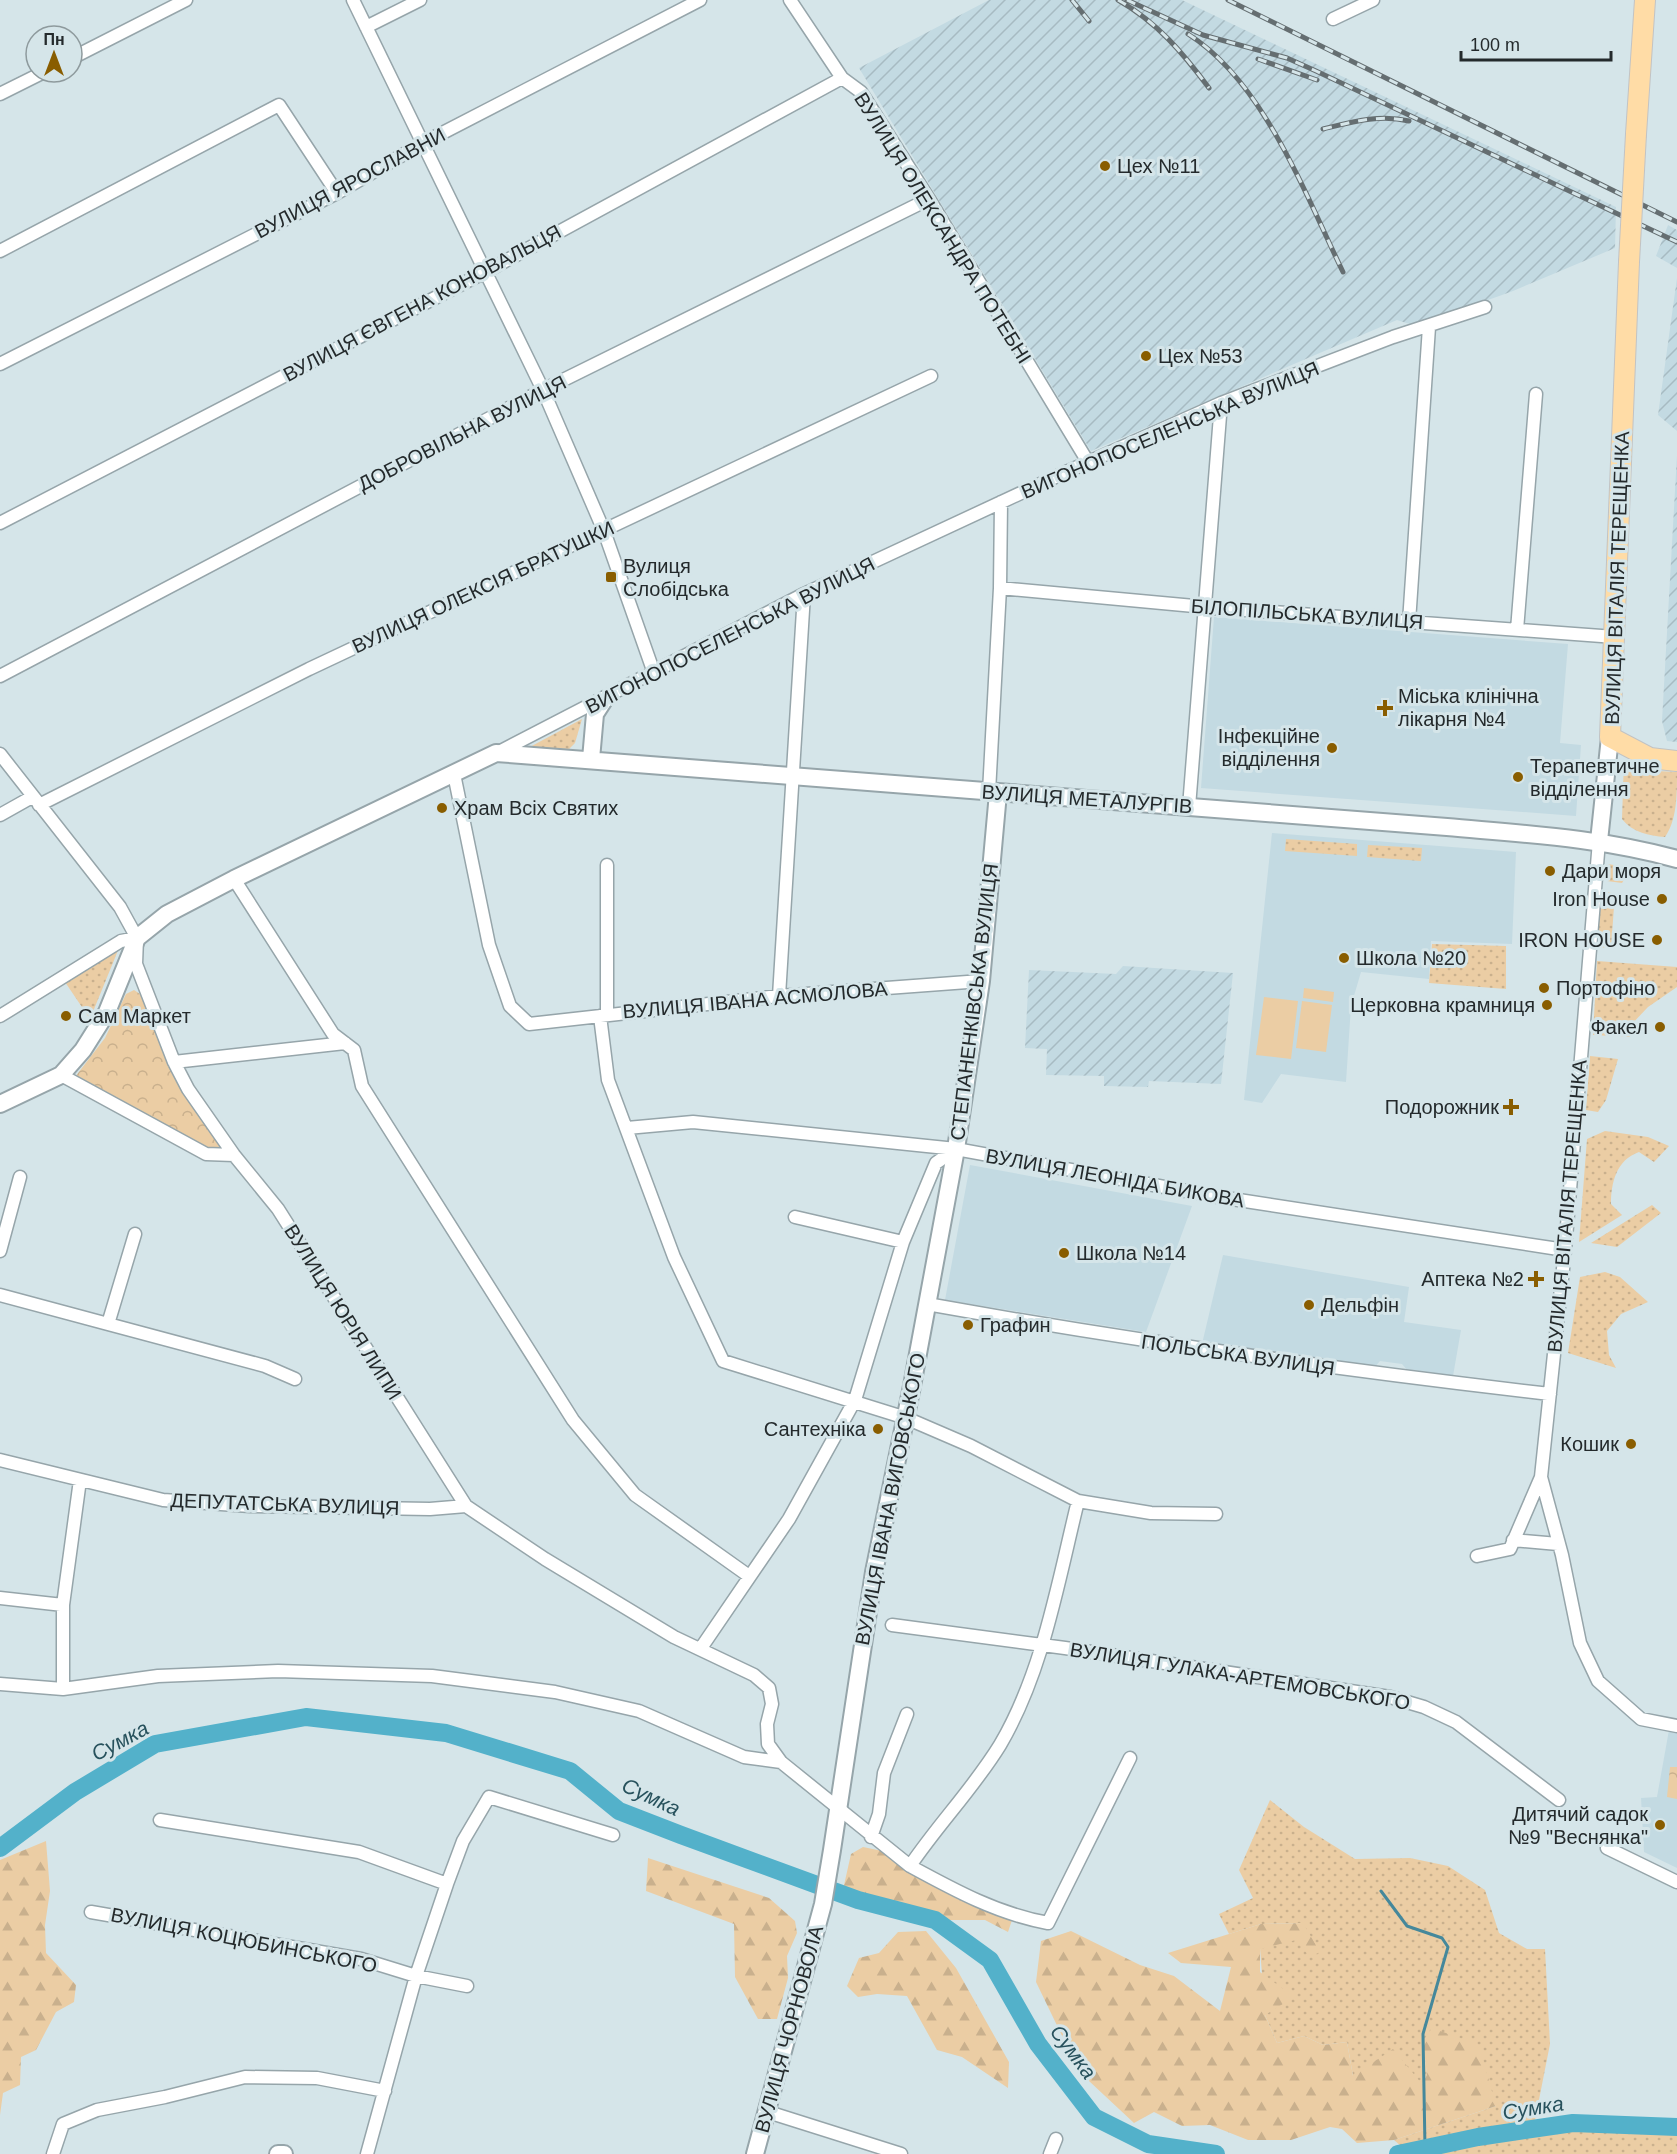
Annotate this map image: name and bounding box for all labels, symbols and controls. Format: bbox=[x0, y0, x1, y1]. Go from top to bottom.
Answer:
north arrow bbox=[24, 24, 84, 84]
scale bar bbox=[1461, 24, 1611, 62]
text: Пн bbox=[43, 31, 65, 48]
text: 100 m bbox=[1470, 35, 1520, 55]
street label: ВУЛИЦЯ ОЛЕКСАНДРА ПОТЕБНІ bbox=[850, 89, 1036, 367]
street label: ВУЛИЦЯ ЯРОСЛАВНИ bbox=[251, 123, 449, 243]
place label: Цех №11 bbox=[1117, 155, 1200, 177]
marker: Цех №11 bbox=[1098, 159, 1112, 173]
street label: ВУЛИЦЯ ЄВГЕНА КОНОВАЛЬЦЯ bbox=[279, 220, 565, 386]
place label: Цех №53 bbox=[1158, 345, 1243, 367]
marker: Цех №53 bbox=[1139, 349, 1153, 363]
street label: ВИГОНОПОСЕЛЕНСЬКА ВУЛИЦЯ bbox=[1018, 357, 1322, 503]
street label: ДОБРОВІЛЬНА ВУЛИЦЯ bbox=[354, 371, 570, 495]
street label: ВУЛИЦЯ ВІТАЛІЯ ТЕРЕЩЕНКА bbox=[1601, 430, 1633, 725]
street label: ВУЛИЦЯ ОЛЕКСІЯ БРАТУШКИ bbox=[349, 517, 617, 657]
street label: ВИГОНОПОСЕЛЕНСЬКА ВУЛИЦЯ bbox=[582, 552, 878, 718]
place label: Вулиця Слобідська bbox=[623, 555, 730, 600]
marker: Вулиця Слобідська bbox=[604, 570, 618, 584]
street label: БІЛОПІЛЬСЬКА ВУЛИЦЯ bbox=[1190, 595, 1424, 633]
place label: Міська клінічна лікарня №4 bbox=[1398, 685, 1539, 730]
marker: Міська клінічна лікарня №4 bbox=[1376, 699, 1394, 717]
place label: Інфекційне відділення bbox=[1218, 725, 1320, 770]
marker: Інфекційне відділення bbox=[1325, 741, 1339, 755]
place label: Терапевтичне відділення bbox=[1530, 755, 1660, 800]
marker: Терапевтичне відділення bbox=[1511, 770, 1525, 784]
street label: ВУЛИЦЯ МЕТАЛУРГІВ bbox=[981, 781, 1193, 817]
place label: Храм Всіх Святих bbox=[454, 797, 618, 819]
marker: Храм Всіх Святих bbox=[435, 801, 449, 815]
place label: Дари моря bbox=[1562, 860, 1661, 882]
street label: СТЕПАНЕНКІВСЬКА ВУЛИЦЯ bbox=[946, 862, 1002, 1142]
marker: Дари моря bbox=[1543, 864, 1557, 878]
place label: Iron House bbox=[1552, 888, 1650, 910]
marker: Iron House bbox=[1655, 892, 1669, 906]
place label: IRON HOUSE bbox=[1518, 929, 1645, 951]
marker: IRON HOUSE bbox=[1650, 933, 1664, 947]
place label: Школа №20 bbox=[1356, 947, 1466, 969]
marker: Школа №20 bbox=[1337, 951, 1351, 965]
street label: ВУЛИЦЯ ІВАНА АСМОЛОВА bbox=[622, 977, 889, 1023]
place label: Портофіно bbox=[1556, 977, 1655, 999]
marker: Портофіно bbox=[1537, 981, 1551, 995]
place label: Церковна крамниця bbox=[1350, 994, 1535, 1016]
marker: Церковна крамниця bbox=[1540, 998, 1554, 1012]
place label: Сам Маркет bbox=[78, 1005, 191, 1027]
marker: Сам Маркет bbox=[59, 1009, 73, 1023]
place label: Факел bbox=[1591, 1016, 1648, 1038]
marker: Факел bbox=[1653, 1020, 1667, 1034]
street label: ВУЛИЦЯ ВІТАЛІЯ ТЕРЕЩЕНКА bbox=[1543, 1058, 1591, 1353]
place label: Подорожник bbox=[1385, 1096, 1499, 1118]
marker: Подорожник bbox=[1504, 1100, 1518, 1114]
street label: ВУЛИЦЯ ЛЕОНІДА БИКОВА bbox=[984, 1144, 1247, 1212]
street label: ВУЛИЦЯ ЮРІЯ ЛИПИ bbox=[280, 1220, 406, 1404]
place label: Школа №14 bbox=[1076, 1242, 1186, 1264]
marker: Школа №14 bbox=[1057, 1246, 1071, 1260]
place label: Аптека №2 bbox=[1421, 1268, 1524, 1290]
marker: Аптека №2 bbox=[1529, 1272, 1543, 1286]
place label: Дельфін bbox=[1321, 1294, 1399, 1316]
marker: Дельфін bbox=[1302, 1298, 1316, 1312]
place label: Графин bbox=[980, 1314, 1051, 1336]
marker: Графин bbox=[961, 1318, 975, 1332]
street label: ПОЛЬСЬКА ВУЛИЦЯ bbox=[1140, 1331, 1336, 1379]
street label: ВУЛИЦЯ ІВАНА ВИГОВСЬКОГО bbox=[851, 1351, 929, 1647]
place label: Сантехніка bbox=[764, 1418, 867, 1440]
marker: Сантехніка bbox=[871, 1422, 885, 1436]
place label: Кошик bbox=[1560, 1433, 1619, 1455]
marker: Кошик bbox=[1624, 1437, 1638, 1451]
street label: ДЕПУТАТСЬКА ВУЛИЦЯ bbox=[170, 1489, 400, 1519]
street label: ВУЛИЦЯ ГУЛАКА-АРТЕМОВСЬКОГО bbox=[1068, 1638, 1412, 1714]
water label: Сумка bbox=[87, 1716, 152, 1765]
water label: Сумка bbox=[619, 1773, 684, 1820]
place label: Дитячий садок №9 "Веснянка" bbox=[1508, 1803, 1648, 1848]
marker: Дитячий садок №9 "Веснянка" bbox=[1653, 1818, 1667, 1832]
street label: ВУЛИЦЯ КОЦЮБИНСЬКОГО bbox=[109, 1903, 379, 1977]
street label: ВУЛИЦЯ ЧОРНОВОЛА bbox=[751, 1922, 827, 2135]
water label: Сумка bbox=[1046, 2020, 1101, 2083]
water label: Сумка bbox=[1501, 2091, 1565, 2124]

